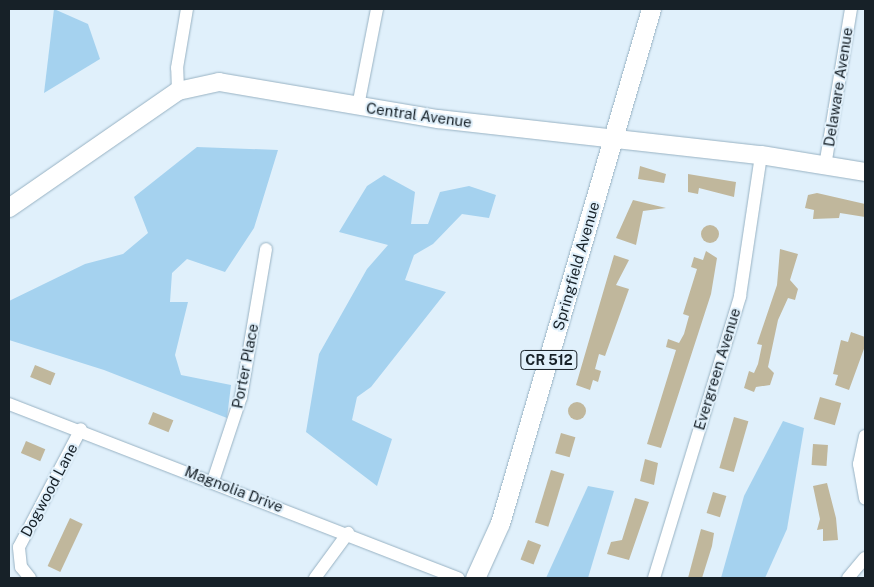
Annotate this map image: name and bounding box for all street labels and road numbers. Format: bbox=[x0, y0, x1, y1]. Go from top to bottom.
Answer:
street label: Delaware Avenue bbox=[820, 26, 856, 148]
street label: Central Avenue bbox=[365, 99, 473, 131]
street label: Springfield Avenue bbox=[549, 200, 603, 332]
street label: Evergreen Avenue bbox=[690, 306, 744, 432]
street label: Porter Place bbox=[228, 322, 262, 410]
road number: CR 512 bbox=[520, 348, 578, 372]
street label: Dogwood Lane bbox=[17, 440, 81, 540]
street label: Magnolia Drive bbox=[182, 462, 286, 516]

